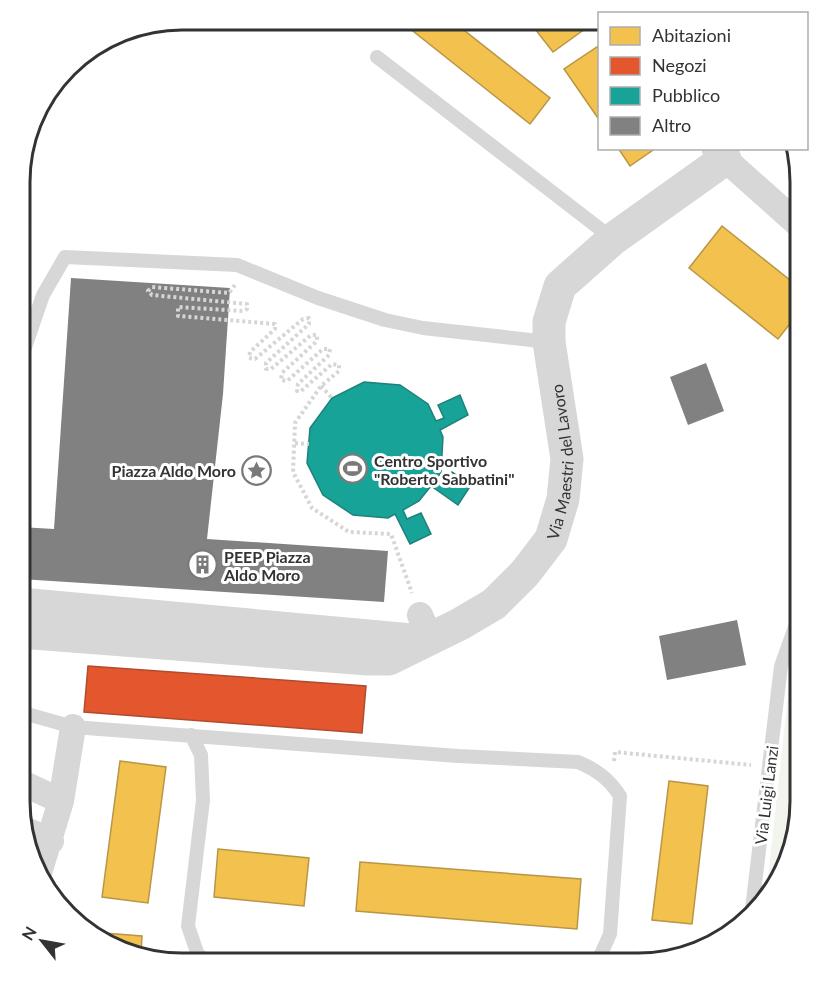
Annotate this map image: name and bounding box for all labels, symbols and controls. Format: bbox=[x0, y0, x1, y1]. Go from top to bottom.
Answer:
legend bbox=[598, 12, 808, 150]
text: Abitazioni bbox=[652, 24, 731, 46]
text: Negozi bbox=[652, 54, 707, 76]
text: Pubblico bbox=[652, 84, 720, 106]
text: Altro bbox=[652, 114, 691, 136]
street label: Via Maestri del Lavoro bbox=[542, 383, 577, 542]
place label: Centro Sportivo "Roberto Sabbatini" bbox=[374, 451, 515, 488]
sports icon: Centro Sportivo "Roberto Sabbatini" bbox=[337, 453, 369, 485]
place icon: Piazza Aldo Moro bbox=[241, 454, 273, 486]
place label: Piazza Aldo Moro bbox=[112, 461, 236, 480]
place label: PEEP Piazza Aldo Moro bbox=[223, 547, 311, 584]
building icon: PEEP Piazza Aldo Moro bbox=[187, 549, 219, 581]
street label: Via Luigi Lanzi bbox=[750, 744, 782, 846]
north arrow bbox=[12, 911, 72, 971]
text: N bbox=[17, 923, 40, 943]

